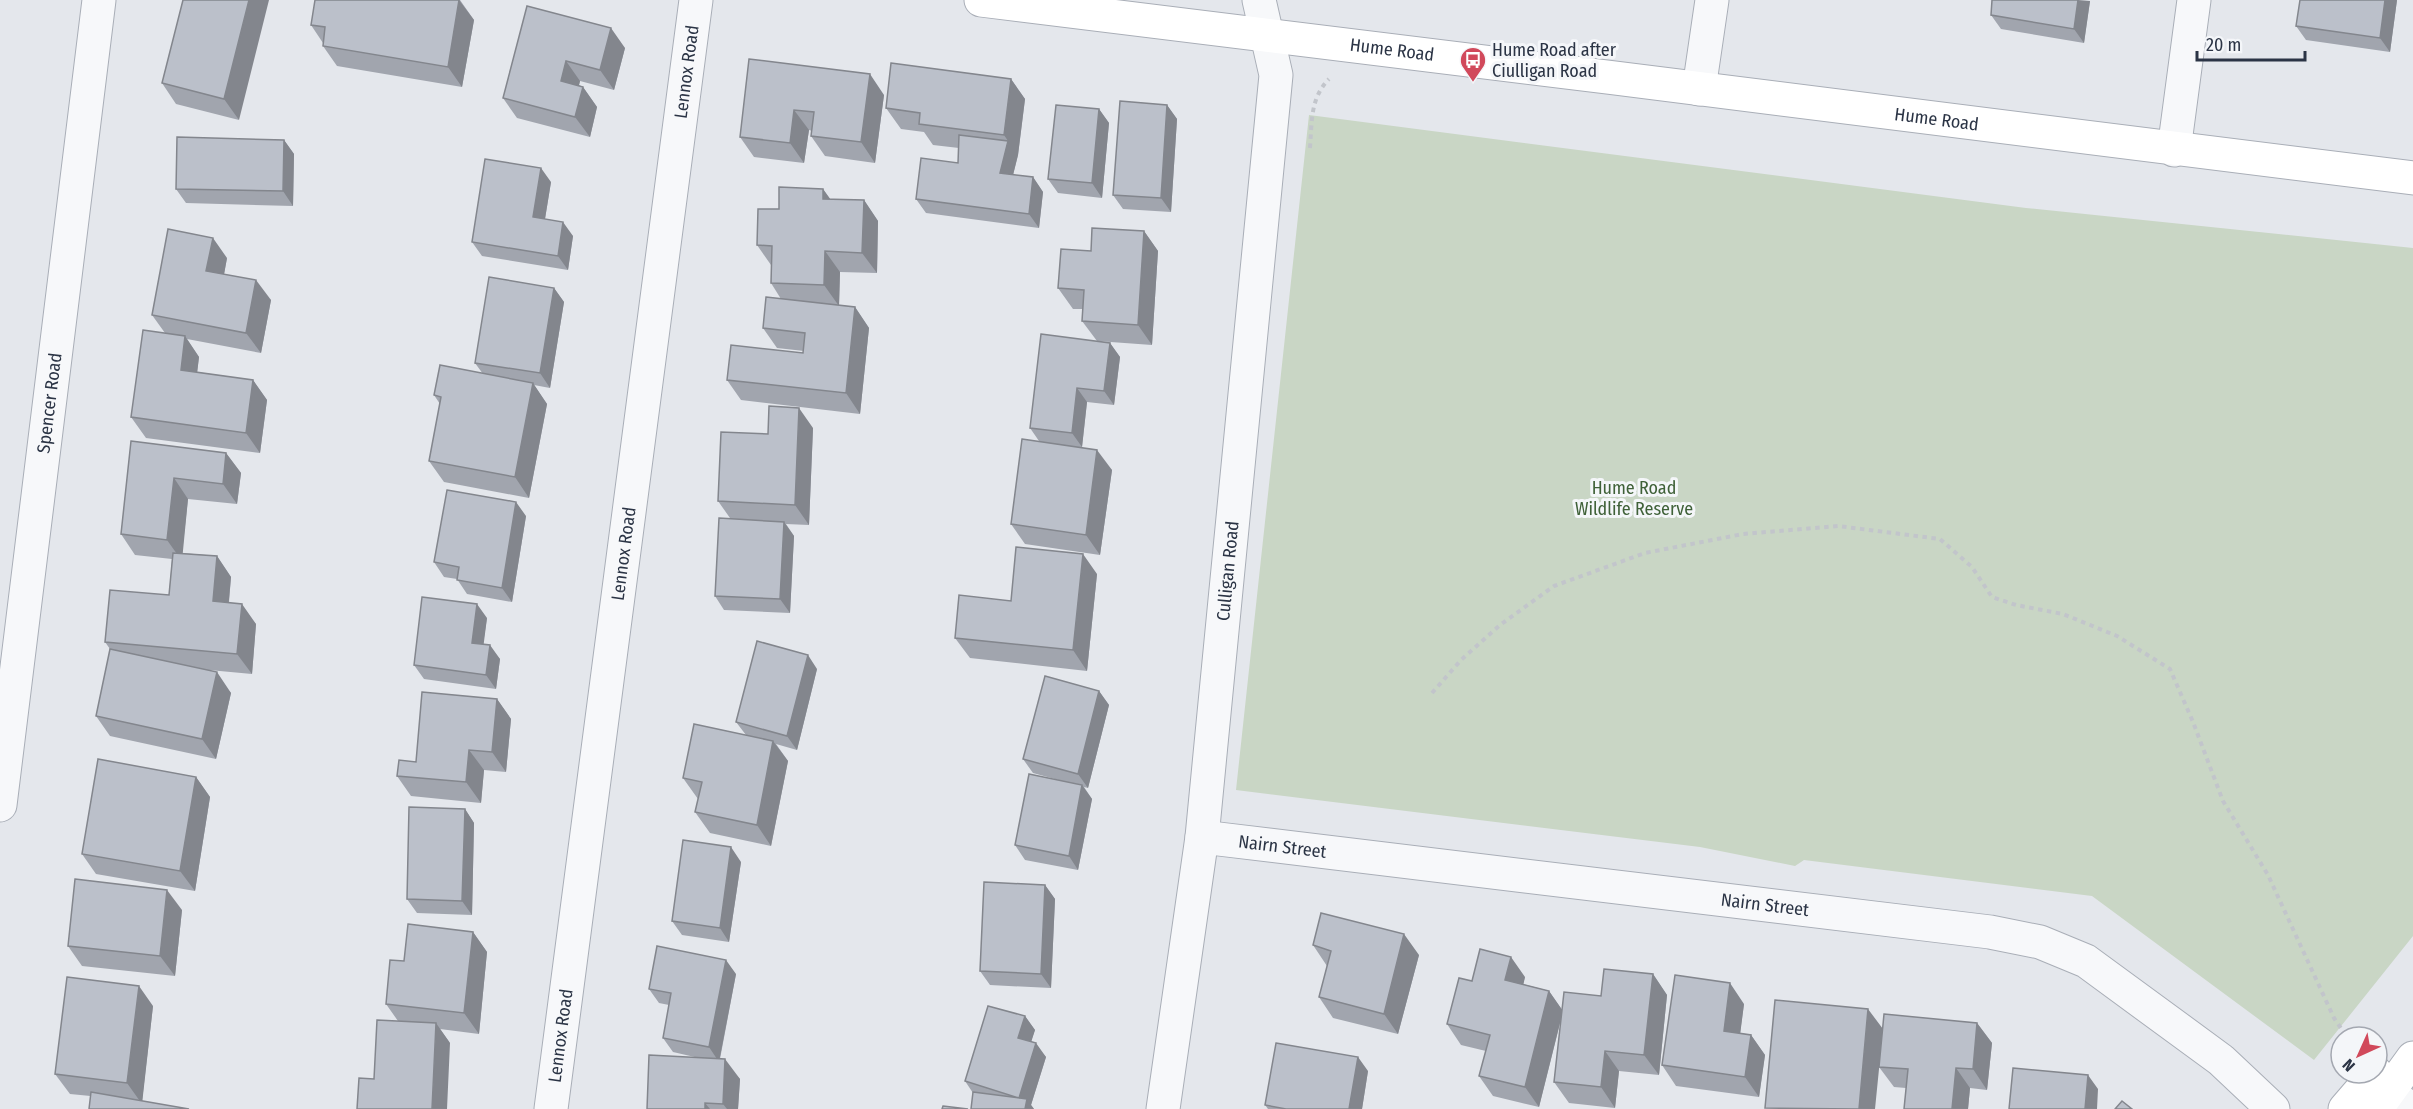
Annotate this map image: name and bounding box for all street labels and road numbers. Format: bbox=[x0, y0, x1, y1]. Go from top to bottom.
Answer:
street label: Lennox Road bbox=[670, 24, 704, 120]
street label: Hume Road bbox=[1349, 34, 1435, 66]
street label: Hume Road bbox=[1893, 103, 1980, 136]
street label: Spencer Road bbox=[32, 352, 67, 455]
street label: Lennox Road bbox=[607, 506, 641, 602]
street label: Culligan Road bbox=[1212, 520, 1244, 622]
street label: Nairn Street bbox=[1237, 830, 1328, 863]
street label: Nairn Street bbox=[1720, 889, 1810, 921]
street label: Lennox Road bbox=[544, 987, 578, 1084]

